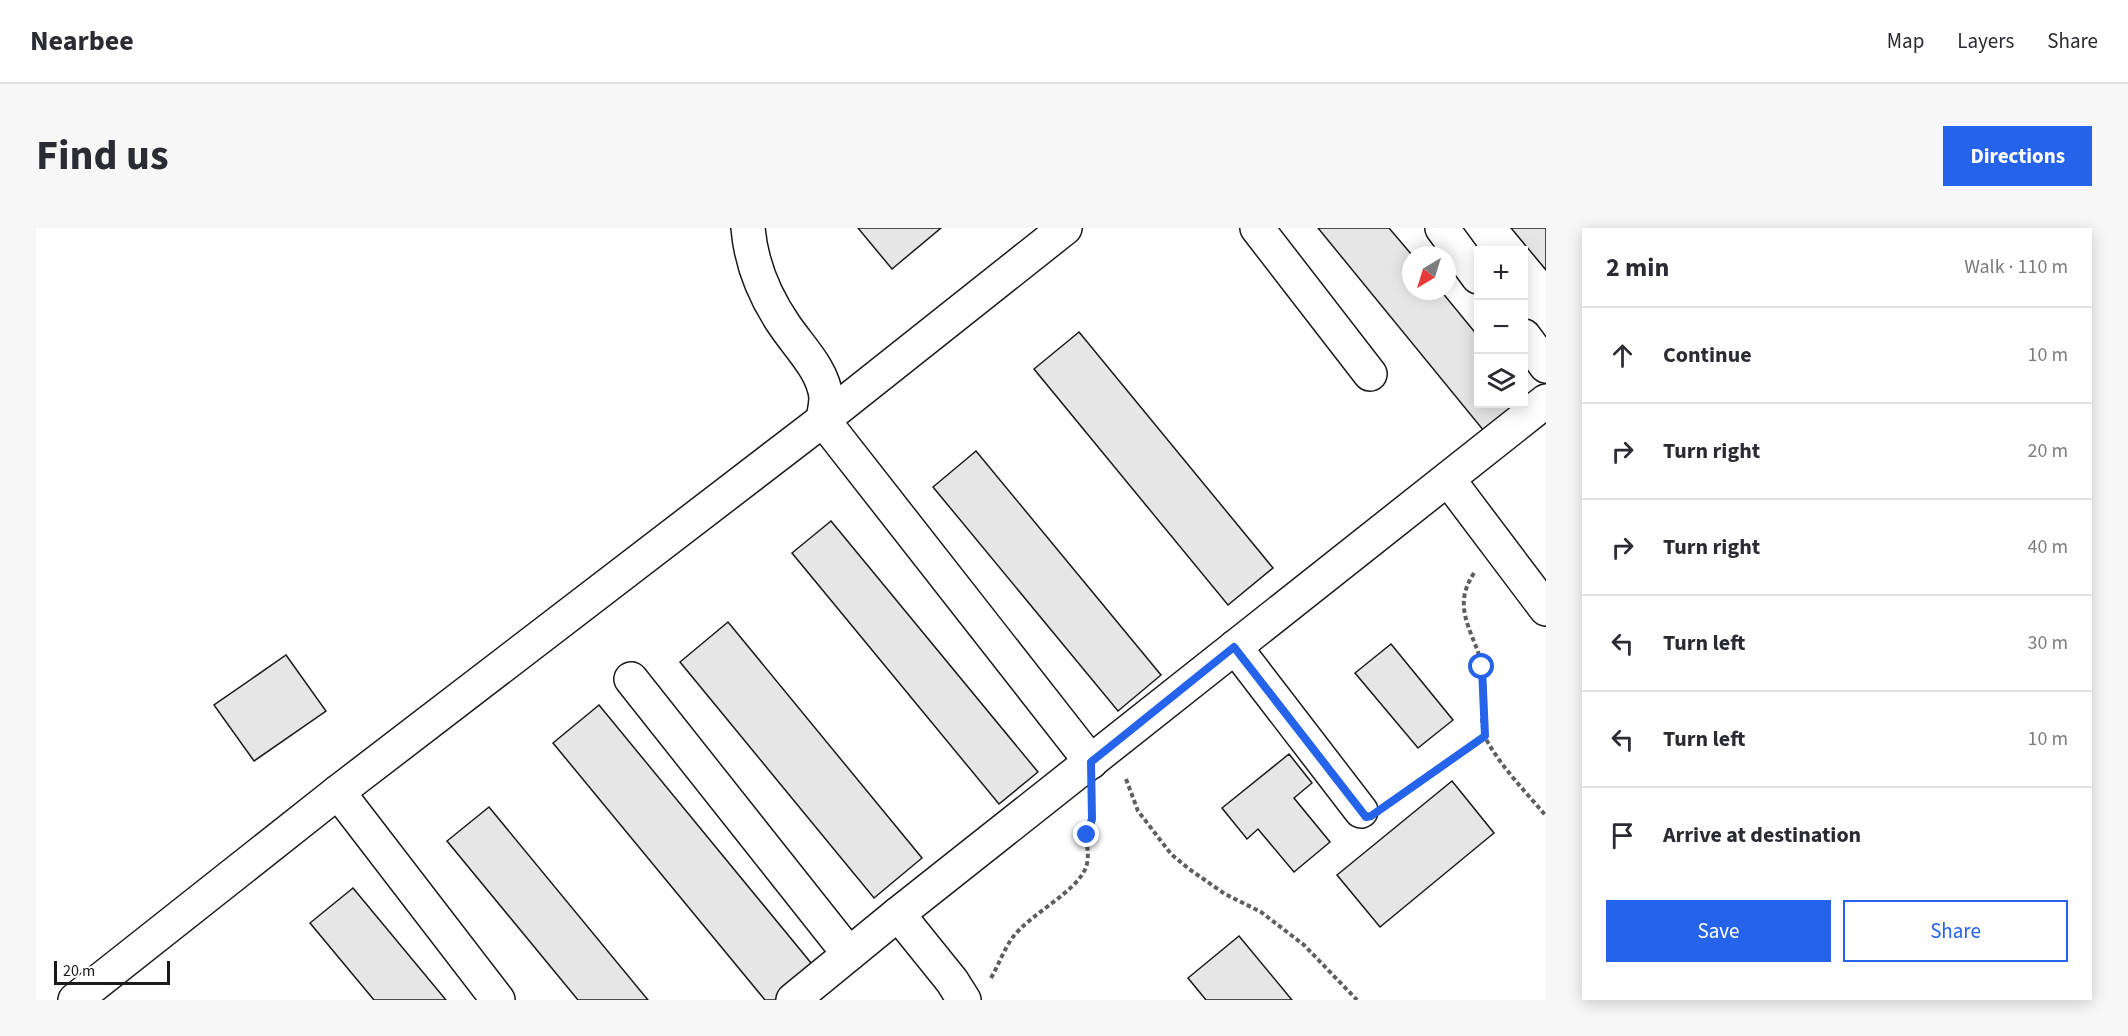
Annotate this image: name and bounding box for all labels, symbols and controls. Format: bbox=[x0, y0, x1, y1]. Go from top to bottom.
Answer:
text: Nearbee bbox=[30, 21, 134, 61]
text: Map bbox=[1887, 26, 1924, 56]
text: Layers bbox=[1957, 26, 2014, 56]
text: Share bbox=[2047, 26, 2098, 56]
text: Find us bbox=[36, 126, 169, 186]
button: Directions bbox=[1943, 126, 2092, 186]
north arrow bbox=[1402, 246, 1456, 300]
map controls bbox=[1474, 246, 1528, 408]
button: + bbox=[1474, 246, 1528, 300]
text: 2 min bbox=[1606, 249, 1669, 286]
text: Walk · 110 m bbox=[1964, 253, 2068, 281]
button: − bbox=[1474, 300, 1528, 354]
icon: ahead bbox=[1606, 339, 1639, 372]
text: Continue bbox=[1663, 339, 1752, 371]
text: 10 m bbox=[2028, 341, 2068, 369]
button: layers bbox=[1474, 354, 1528, 408]
icon: right bbox=[1606, 435, 1639, 468]
text: Turn right bbox=[1663, 435, 1760, 467]
text: 20 m bbox=[2028, 437, 2068, 465]
icon: right bbox=[1606, 531, 1639, 564]
text: Turn right bbox=[1663, 531, 1760, 563]
text: 40 m bbox=[2028, 533, 2068, 561]
icon: left bbox=[1606, 627, 1639, 660]
text: Turn left bbox=[1663, 627, 1745, 659]
text: 30 m bbox=[2028, 629, 2068, 657]
route start bbox=[1468, 653, 1494, 679]
icon: left bbox=[1606, 723, 1639, 756]
text: Turn left bbox=[1663, 723, 1745, 755]
text: 10 m bbox=[2028, 725, 2068, 753]
icon: arrive bbox=[1606, 819, 1639, 852]
text: Arrive at destination bbox=[1663, 819, 1861, 851]
route end bbox=[1073, 821, 1099, 847]
button: Save bbox=[1606, 900, 1831, 962]
button: Share bbox=[1843, 900, 2068, 962]
scale bar bbox=[54, 958, 170, 986]
text: 20 m bbox=[63, 960, 95, 982]

